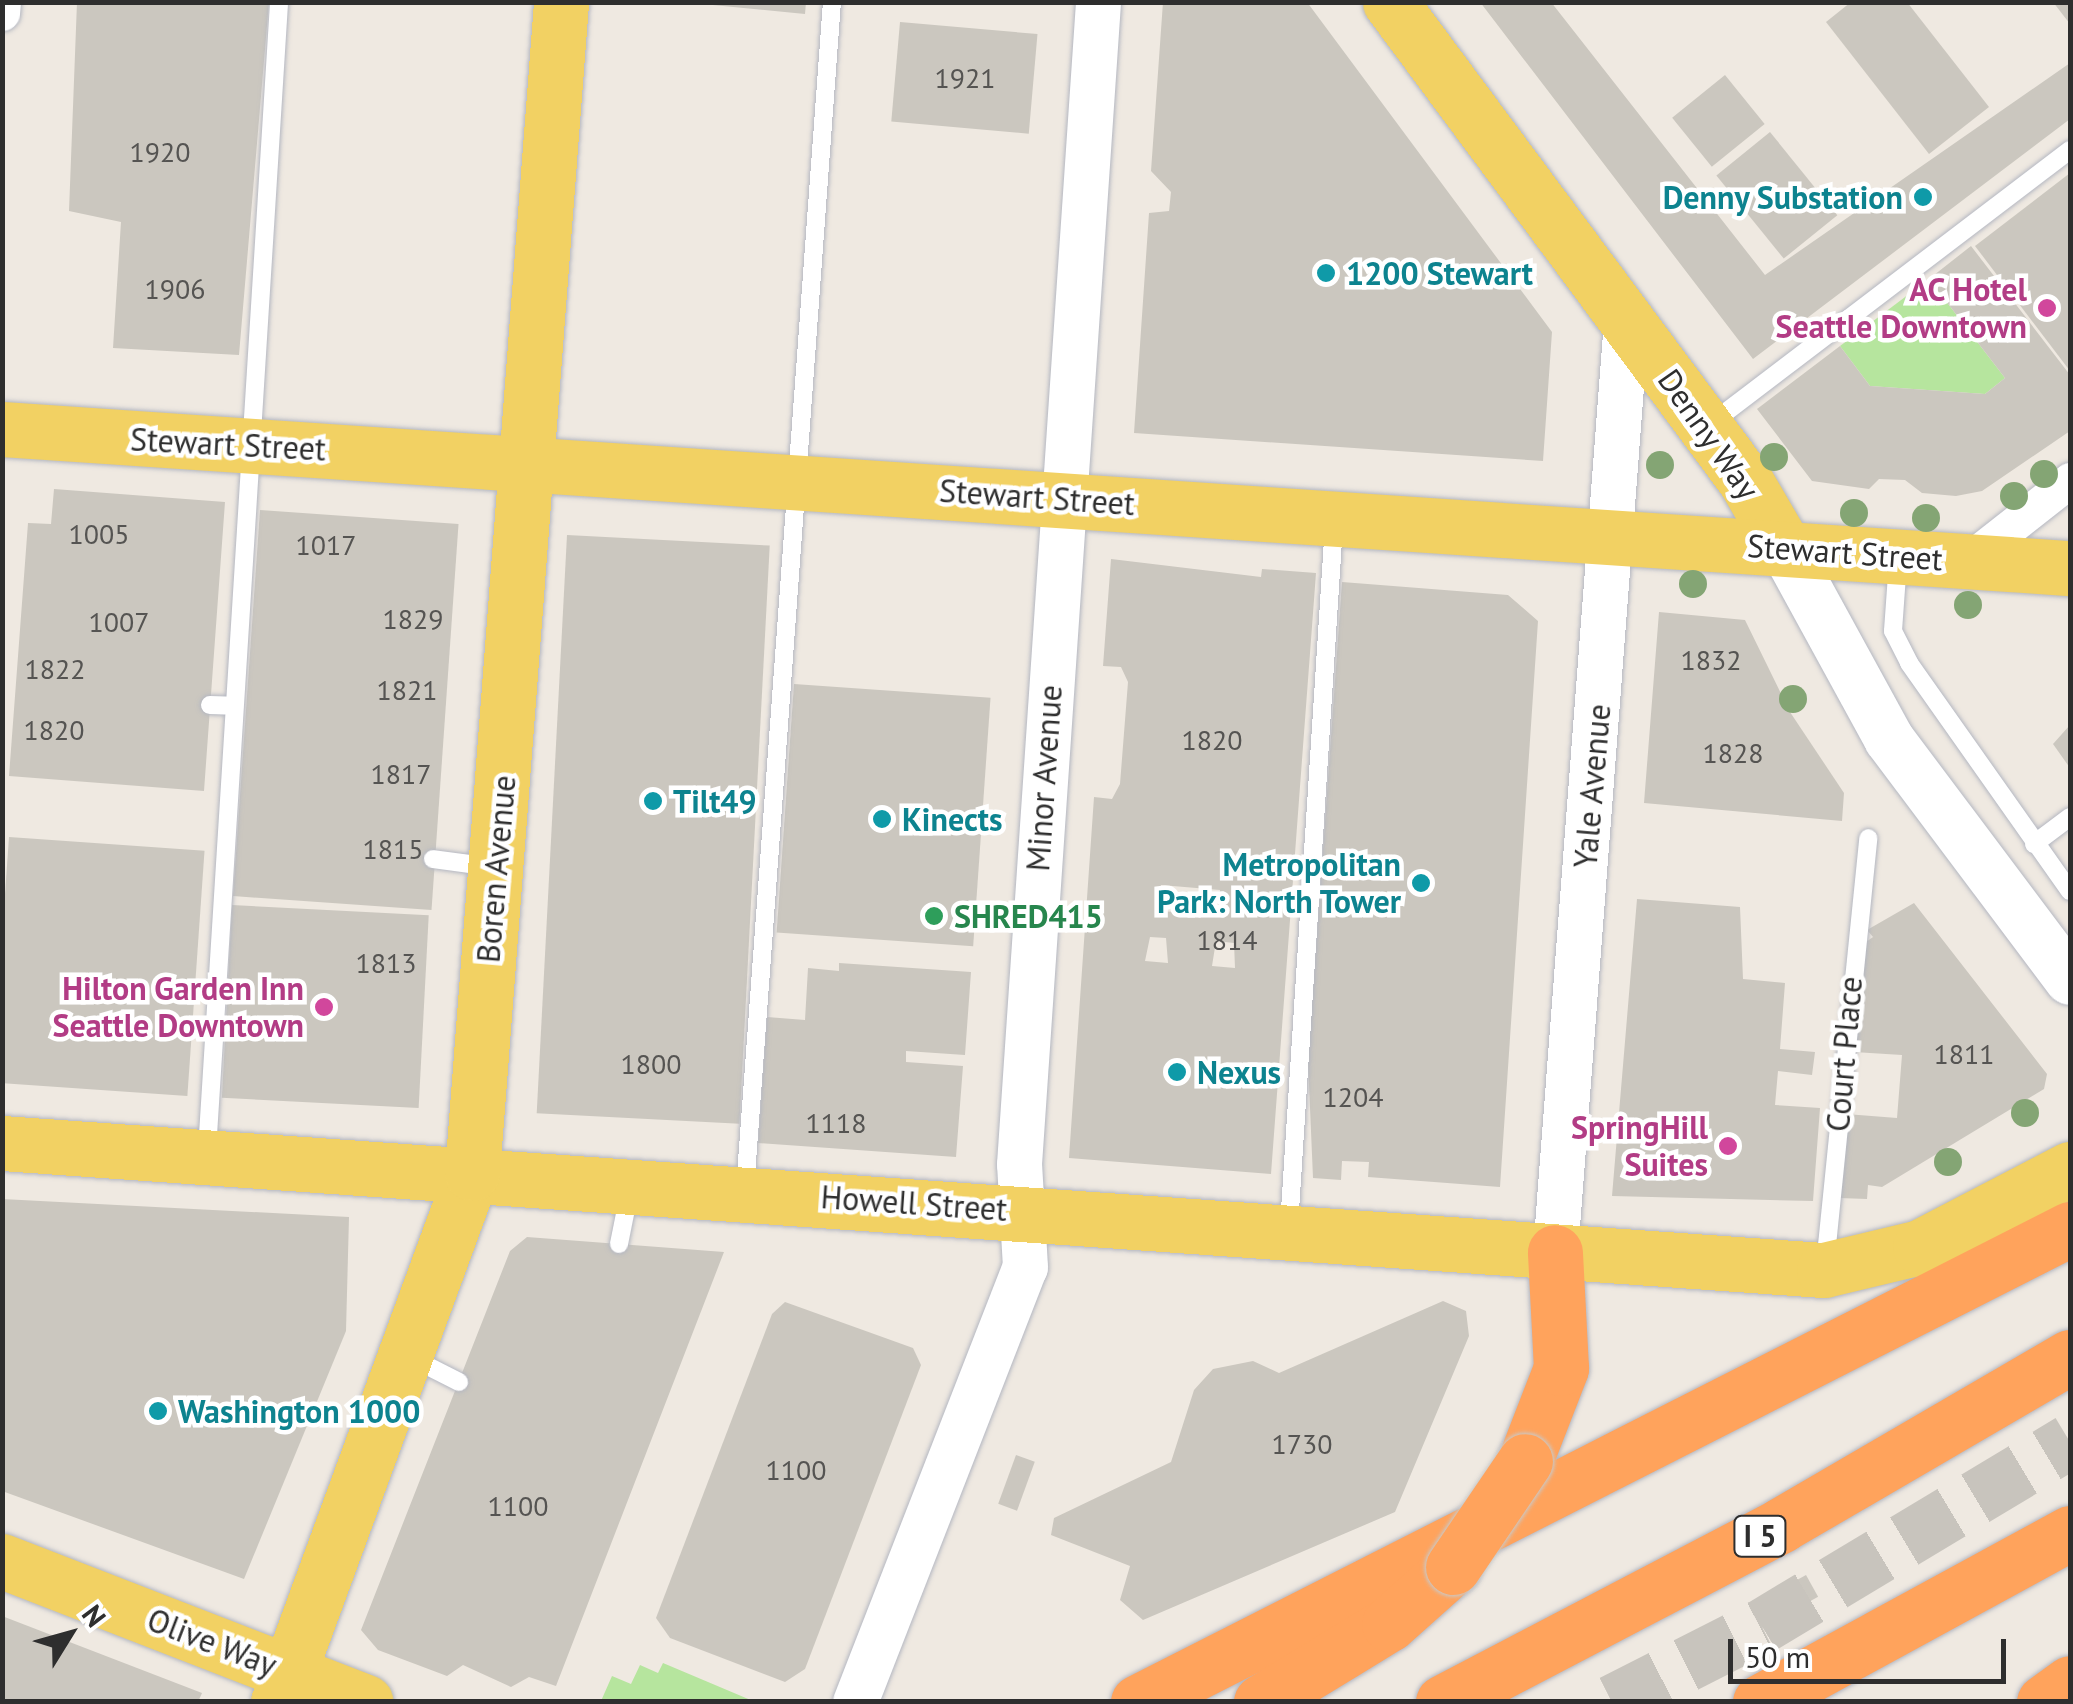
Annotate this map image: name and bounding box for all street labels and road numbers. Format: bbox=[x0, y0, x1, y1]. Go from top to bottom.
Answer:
street label: Denny Way bbox=[1650, 361, 1768, 507]
street label: Stewart Street bbox=[129, 420, 327, 468]
street label: Stewart Street bbox=[938, 471, 1136, 523]
street label: Stewart Street bbox=[1746, 526, 1944, 578]
street label: Minor Avenue bbox=[1018, 683, 1070, 873]
street label: Yale Avenue bbox=[1566, 702, 1618, 870]
street label: Boren Avenue bbox=[469, 773, 523, 965]
street label: Court Place bbox=[1818, 975, 1870, 1133]
street label: Howell Street bbox=[820, 1177, 1008, 1229]
road number: I 5 bbox=[1732, 1511, 1788, 1561]
street label: Olive Way bbox=[142, 1600, 282, 1684]

